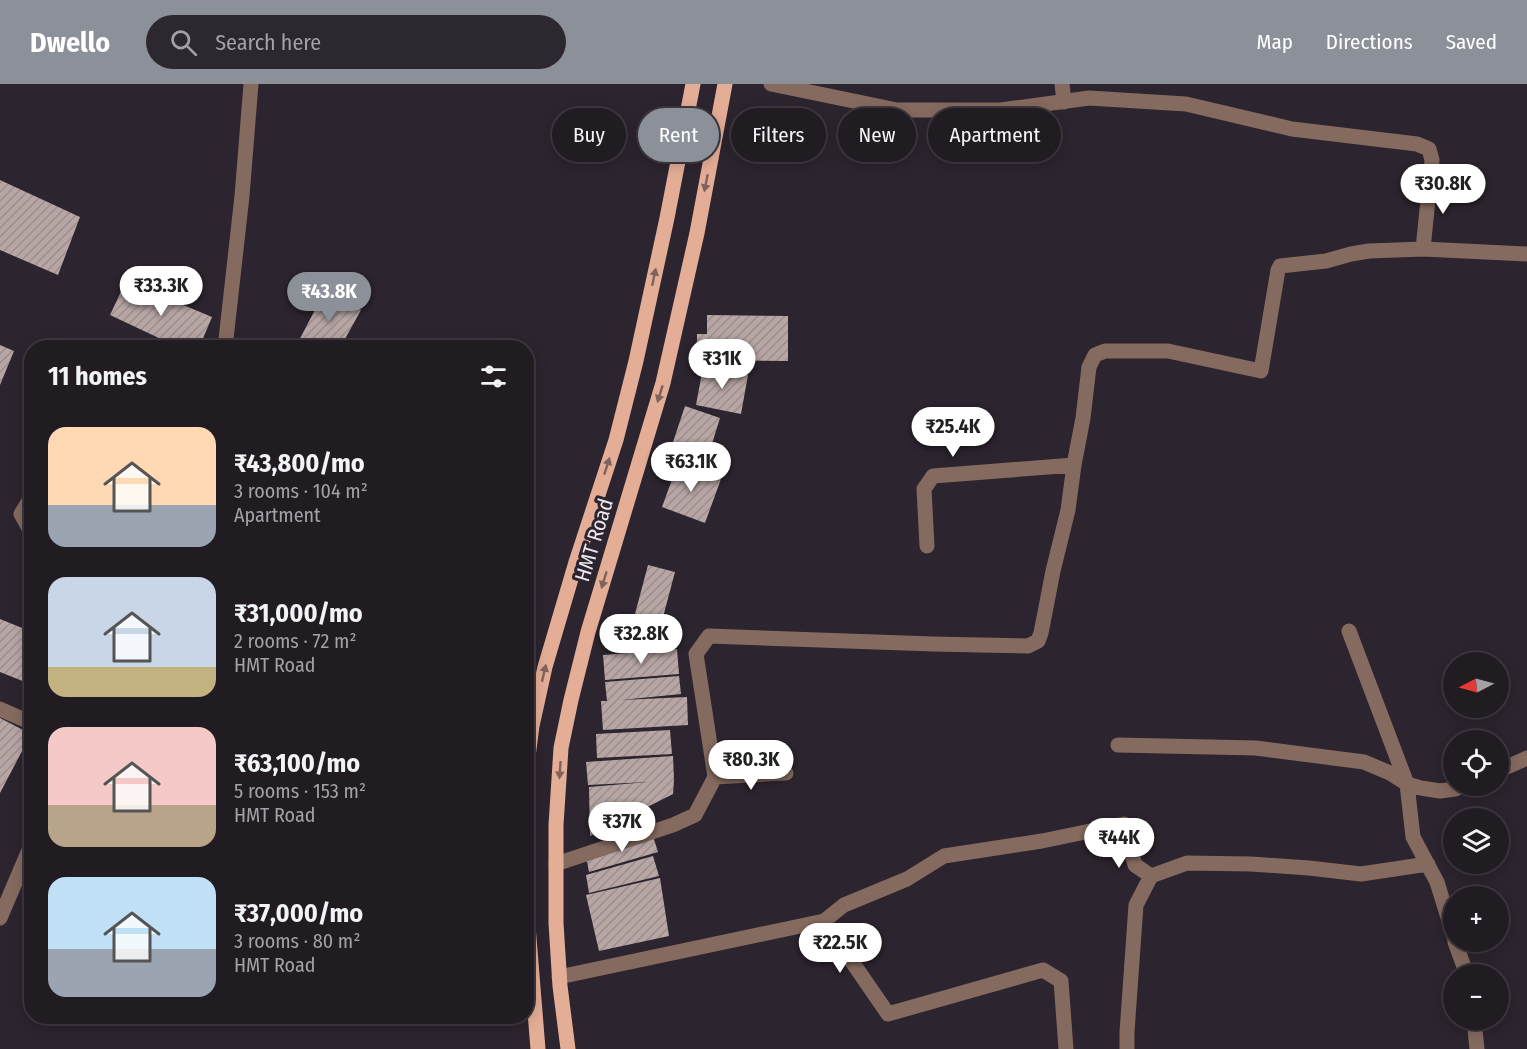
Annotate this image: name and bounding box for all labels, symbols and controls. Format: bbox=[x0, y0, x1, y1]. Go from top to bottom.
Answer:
search box bbox=[146, 15, 566, 69]
text: Dwello bbox=[30, 26, 110, 59]
icon: search bbox=[167, 26, 200, 59]
text: Search here bbox=[215, 29, 321, 56]
text: Map bbox=[1256, 29, 1293, 55]
text: Directions bbox=[1326, 29, 1413, 55]
text: Saved bbox=[1446, 29, 1497, 55]
chip: Buy bbox=[552, 108, 626, 162]
chip: Rent bbox=[638, 108, 719, 162]
chip: Filters bbox=[731, 108, 826, 162]
chip: New bbox=[838, 108, 916, 162]
chip: Apartment bbox=[928, 108, 1061, 162]
pin: ₹30.8K bbox=[1394, 164, 1492, 215]
text: ₹30.8K bbox=[1415, 171, 1471, 195]
one-way arrow bbox=[701, 173, 710, 192]
pin: ₹33.3K bbox=[112, 266, 210, 317]
one-way arrow bbox=[650, 268, 659, 287]
pin: ₹43.8K bbox=[280, 272, 378, 323]
text: ₹33.3K bbox=[134, 273, 188, 297]
text: ₹43.8K bbox=[301, 279, 357, 303]
pin: ₹31K bbox=[686, 339, 758, 390]
text: ₹31K bbox=[703, 346, 741, 370]
icon: filters bbox=[477, 360, 510, 393]
text: 11 homes bbox=[48, 361, 147, 392]
one-way arrow bbox=[655, 385, 664, 403]
pin: ₹25.4K bbox=[904, 407, 1002, 458]
text: ₹25.4K bbox=[926, 414, 980, 438]
pin: ₹63.1K bbox=[642, 442, 740, 493]
text: ₹43,800/mo bbox=[234, 448, 365, 479]
text: ₹63.1K bbox=[665, 449, 717, 473]
icon: home bbox=[96, 451, 168, 523]
one-way arrow bbox=[603, 457, 612, 475]
text: 3 rooms · 104 m² bbox=[234, 479, 368, 503]
street label: HMT Road bbox=[569, 495, 619, 585]
text: Apartment bbox=[234, 503, 321, 527]
one-way arrow bbox=[599, 571, 608, 589]
text: ₹31,000/mo bbox=[234, 598, 363, 629]
icon: home bbox=[96, 601, 168, 673]
pin: ₹32.8K bbox=[592, 614, 690, 665]
text: ₹32.8K bbox=[613, 621, 669, 645]
text: 2 rooms · 72 m² bbox=[234, 629, 356, 653]
north arrow bbox=[1443, 652, 1509, 718]
map controls bbox=[1443, 652, 1509, 1030]
text: HMT Road bbox=[234, 653, 315, 677]
one-way arrow bbox=[540, 663, 549, 682]
button: locate bbox=[1443, 730, 1509, 796]
pin: ₹80.3K bbox=[702, 740, 800, 791]
text: ₹80.3K bbox=[722, 747, 780, 771]
text: ₹63,100/mo bbox=[234, 748, 360, 779]
icon: home bbox=[96, 751, 168, 823]
one-way arrow bbox=[555, 760, 564, 779]
text: 5 rooms · 153 m² bbox=[234, 779, 366, 803]
pin: ₹37K bbox=[586, 802, 658, 853]
text: HMT Road bbox=[234, 803, 315, 827]
button: layers bbox=[1443, 808, 1509, 874]
text: ₹37K bbox=[602, 809, 642, 833]
pin: ₹44K bbox=[1083, 818, 1155, 869]
text: ₹44K bbox=[1098, 825, 1140, 849]
button: + bbox=[1443, 886, 1509, 952]
text: ₹37,000/mo bbox=[234, 898, 363, 929]
icon: home bbox=[96, 901, 168, 973]
pin: ₹22.5K bbox=[791, 923, 889, 974]
text: 3 rooms · 80 m² bbox=[234, 929, 360, 953]
text: ₹22.5K bbox=[813, 930, 867, 954]
text: HMT Road bbox=[234, 953, 315, 977]
button: − bbox=[1443, 964, 1509, 1030]

